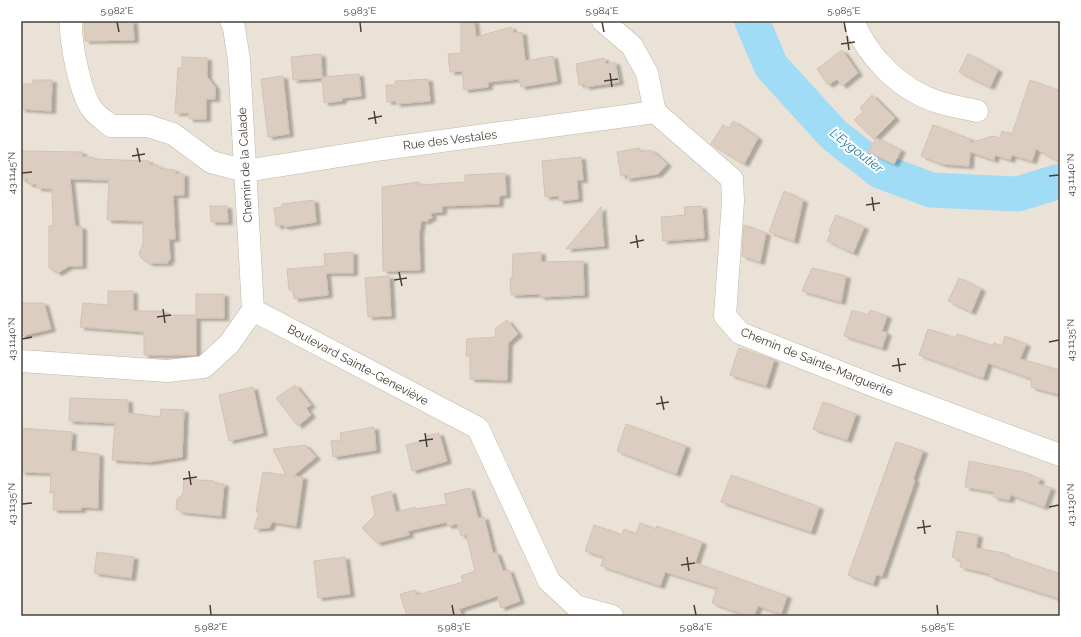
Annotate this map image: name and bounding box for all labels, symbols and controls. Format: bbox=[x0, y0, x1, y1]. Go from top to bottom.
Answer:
text: 5.982°E bbox=[101, 5, 133, 16]
text: 5.983°E bbox=[344, 5, 377, 16]
text: 5.984°E bbox=[585, 5, 619, 16]
text: 5.985°E bbox=[827, 5, 861, 16]
street label: Chemin de la Calade bbox=[235, 107, 255, 223]
water label: L'Eygoutier bbox=[827, 125, 887, 176]
street label: Rue des Vestales bbox=[402, 127, 498, 153]
text: 43.1145°N bbox=[6, 152, 17, 194]
text: 43.1140°N bbox=[1065, 153, 1076, 197]
text: 43.1140°N bbox=[6, 317, 17, 361]
text: 43.1135°N bbox=[1065, 319, 1076, 361]
street label: Boulevard Sainte-Geneviève bbox=[285, 322, 431, 408]
street label: Chemin de Sainte-Marguerite bbox=[739, 325, 895, 399]
text: 43.1135°N bbox=[6, 483, 17, 525]
text: 43.1130°N bbox=[1065, 484, 1076, 526]
text: 5.982°E bbox=[195, 621, 227, 632]
text: 5.983°E bbox=[438, 621, 471, 632]
text: 5.984°E bbox=[679, 621, 713, 632]
text: 5.985°E bbox=[921, 621, 955, 632]

